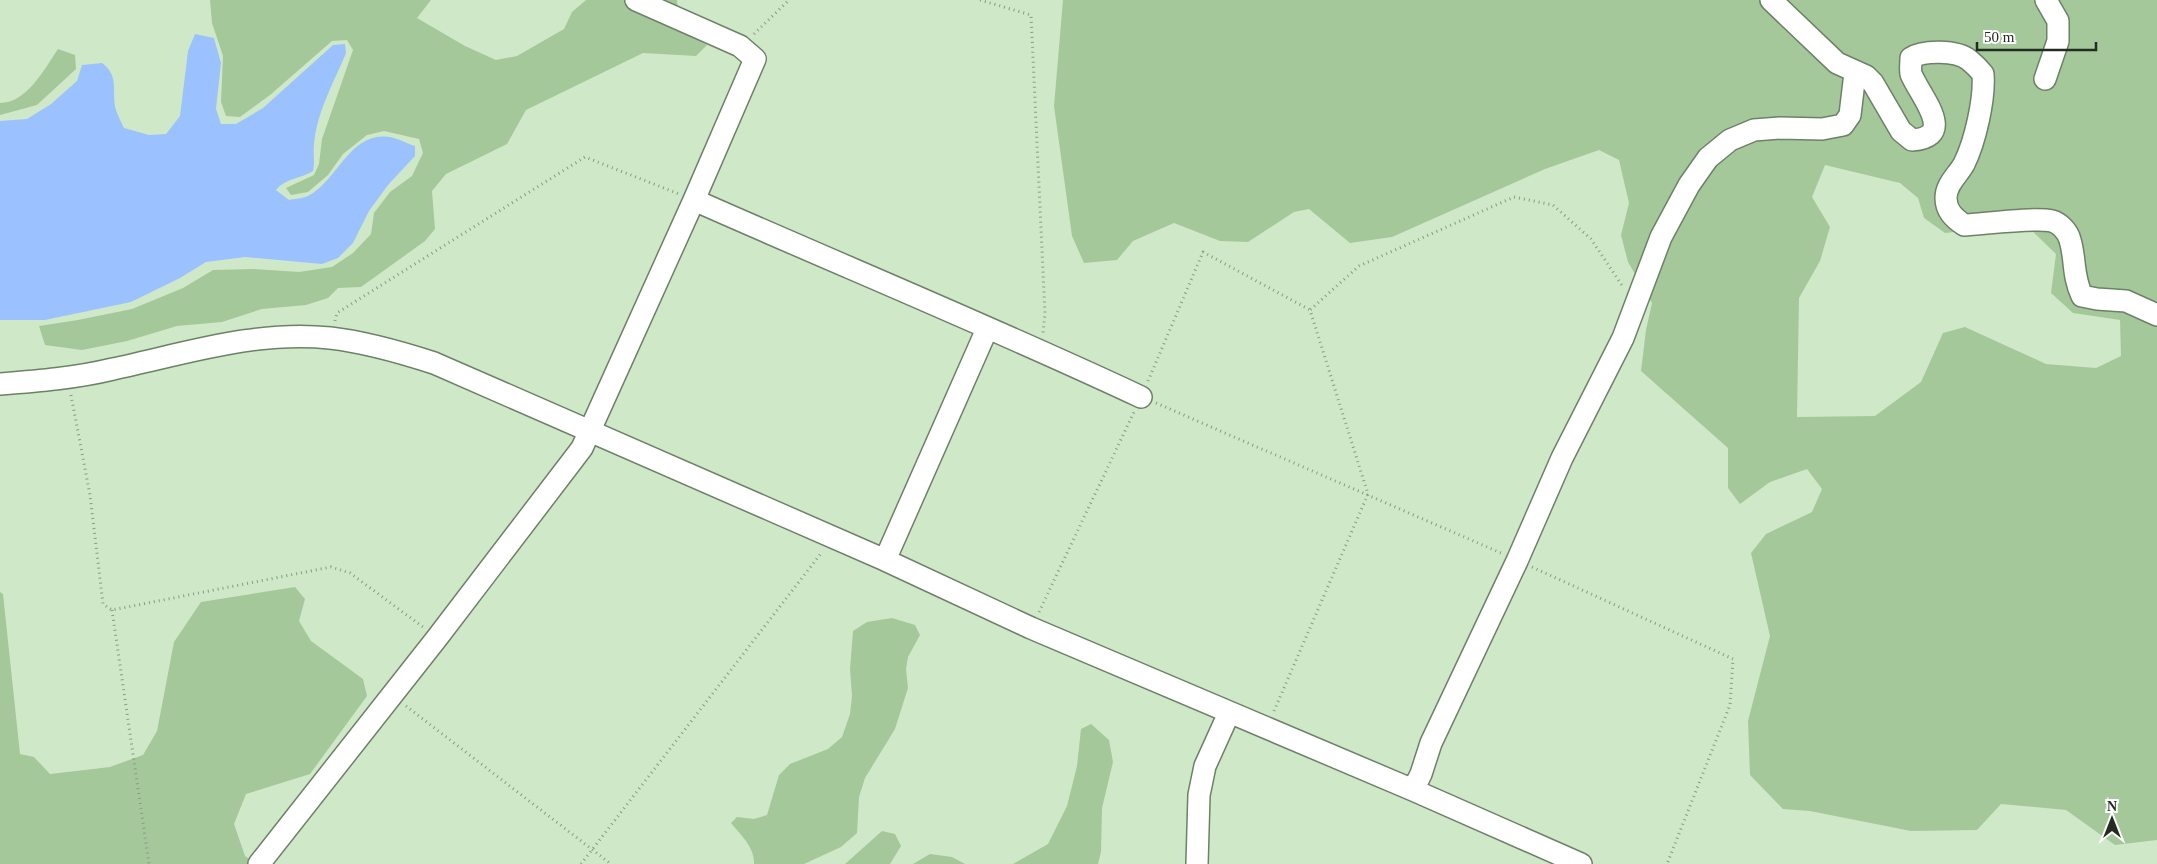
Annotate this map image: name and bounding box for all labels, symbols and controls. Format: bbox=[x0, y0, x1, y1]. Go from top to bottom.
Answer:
scale bar bbox=[1977, 20, 2096, 52]
text: 50 m bbox=[1984, 29, 2015, 45]
north arrow bbox=[2087, 794, 2137, 844]
text: N bbox=[2107, 799, 2117, 814]

